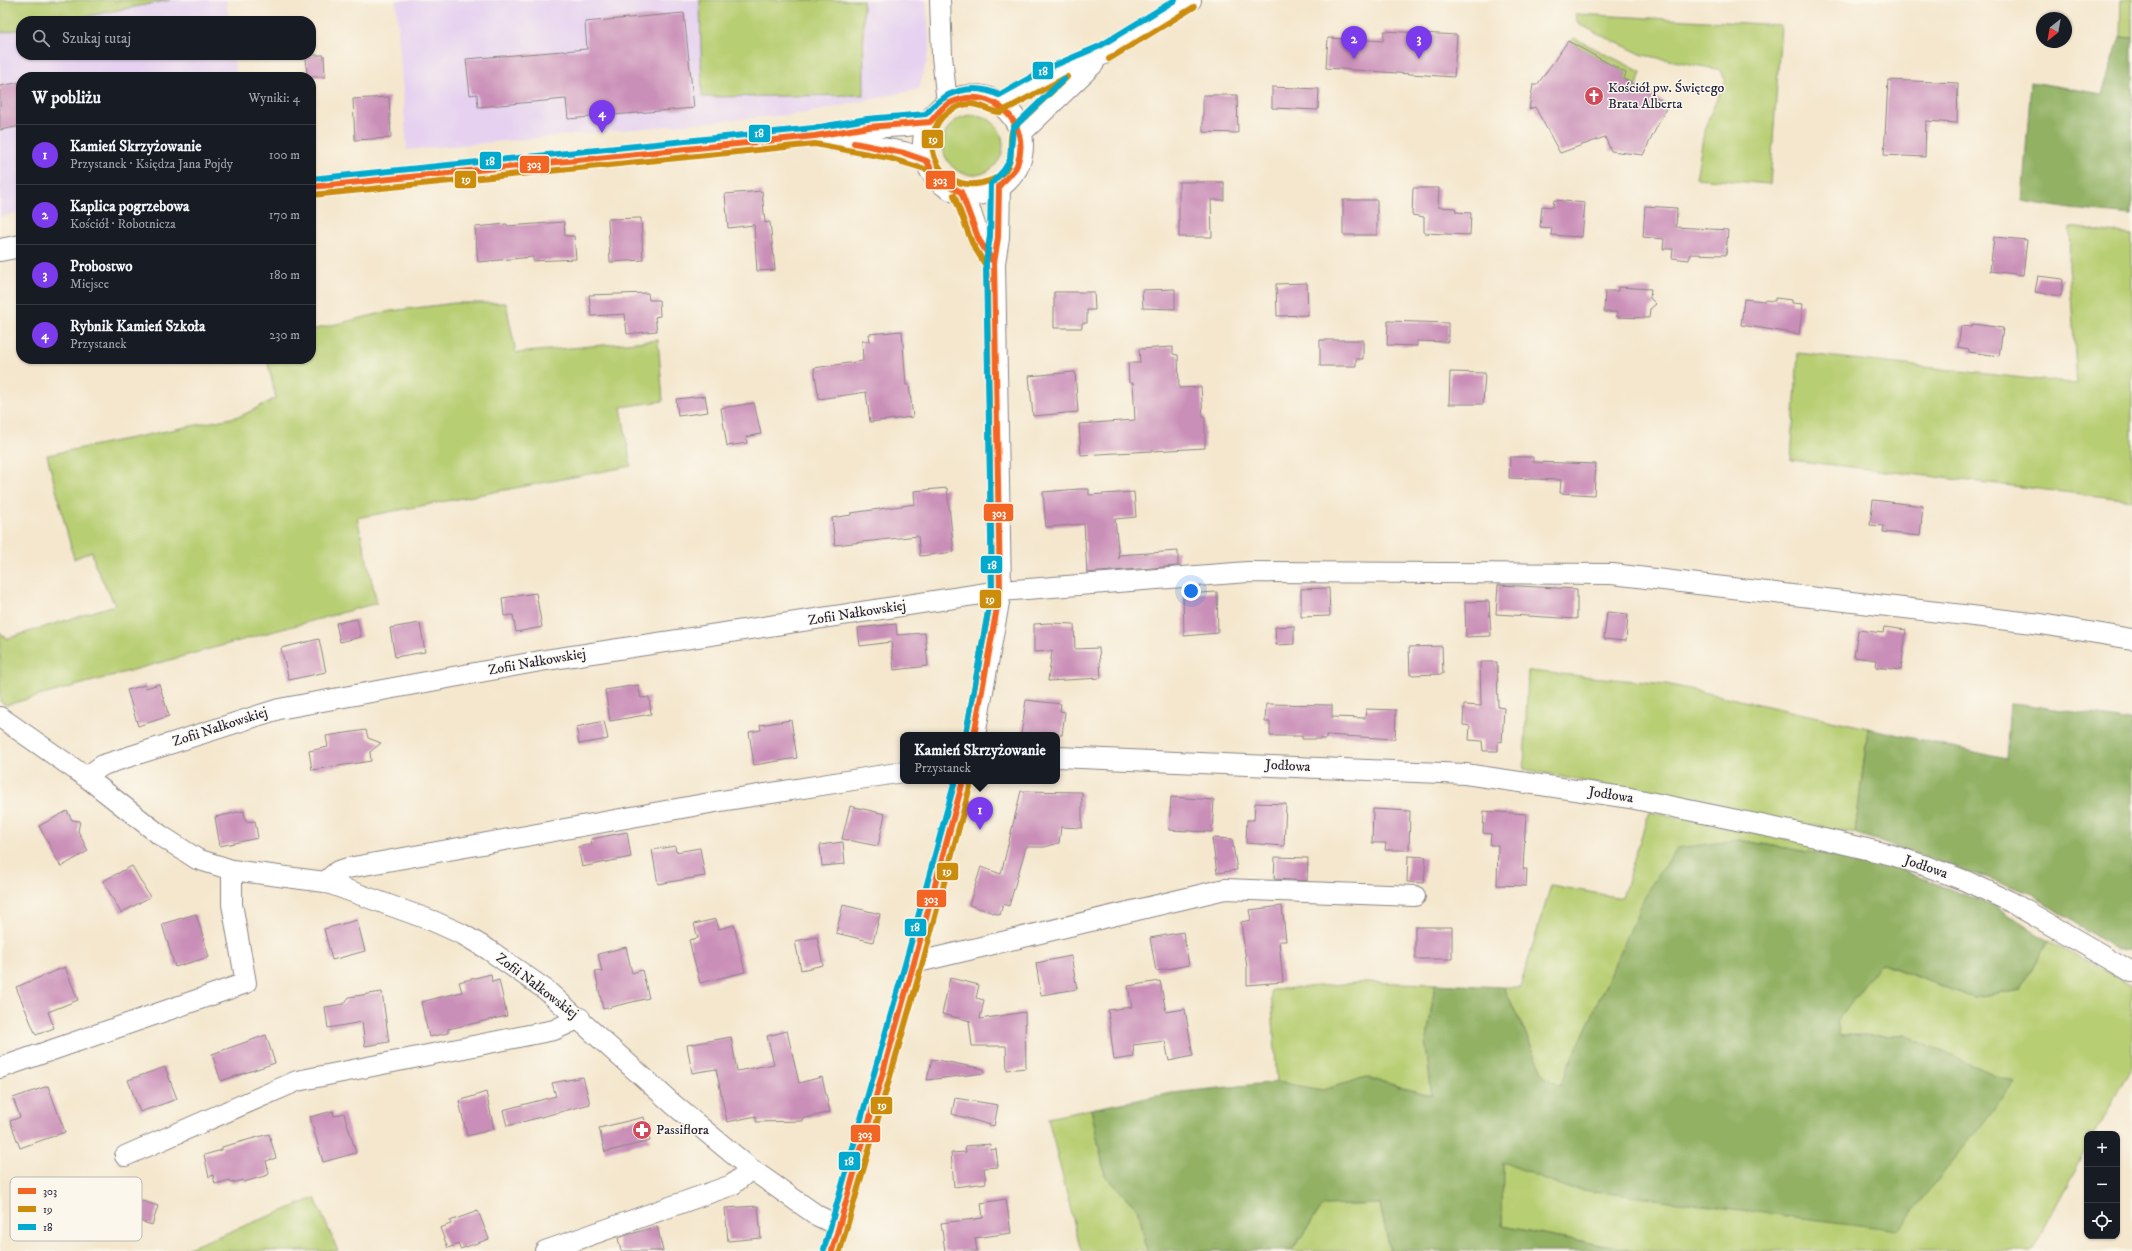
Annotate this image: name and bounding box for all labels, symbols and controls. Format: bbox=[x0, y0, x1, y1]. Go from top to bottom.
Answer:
north arrow bbox=[2036, 12, 2072, 48]
search box bbox=[16, 16, 316, 60]
pin: 2 bbox=[1341, 26, 1367, 59]
pin: 3 bbox=[1406, 26, 1432, 59]
icon: search bbox=[30, 27, 52, 49]
text: Szukaj tutaj bbox=[62, 29, 131, 48]
line badge: 18 bbox=[1032, 61, 1054, 80]
text: 18 bbox=[1038, 65, 1048, 79]
place label: Kościół pw. Świętego Brata Alberta bbox=[1608, 79, 1724, 113]
church icon: Kościół pw. Świętego Brata Alberta bbox=[1583, 85, 1605, 107]
text: W pobliżu bbox=[32, 87, 101, 109]
text: Wyniki: 4 bbox=[249, 90, 300, 106]
pin: 4 bbox=[589, 100, 615, 133]
line badge: 18 bbox=[748, 124, 771, 143]
text: 18 bbox=[754, 127, 764, 141]
line badge: 19 bbox=[921, 129, 944, 149]
text: 19 bbox=[928, 133, 938, 147]
text: Kamień Skrzyżowanie bbox=[70, 137, 201, 156]
text: 1 bbox=[43, 147, 47, 163]
text: 100 m bbox=[269, 147, 300, 163]
line badge: 18 bbox=[479, 151, 502, 170]
text: 18 bbox=[485, 155, 495, 169]
line badge: 303 bbox=[519, 155, 550, 174]
text: Przystanek · Księdza Jana Pojdy bbox=[70, 156, 233, 172]
text: 303 bbox=[527, 158, 541, 172]
line badge: 19 bbox=[454, 170, 477, 189]
line badge: 303 bbox=[925, 170, 956, 190]
text: 19 bbox=[461, 173, 471, 187]
text: 303 bbox=[933, 174, 947, 188]
text: Kaplica pogrzebowa bbox=[70, 197, 189, 216]
text: 2 bbox=[42, 207, 48, 223]
text: 170 m bbox=[269, 207, 300, 223]
text: Kościół · Robotnicza bbox=[70, 216, 176, 232]
text: Probostwo bbox=[70, 257, 133, 276]
text: 3 bbox=[43, 267, 47, 283]
text: 180 m bbox=[269, 267, 300, 283]
text: Miejsce bbox=[70, 276, 109, 292]
text: Rybnik Kamień Szkoła bbox=[70, 317, 205, 336]
text: 4 bbox=[41, 327, 49, 343]
text: 230 m bbox=[269, 327, 300, 343]
text: Przystanek bbox=[70, 336, 127, 352]
line badge: 303 bbox=[983, 503, 1014, 522]
text: 303 bbox=[992, 507, 1006, 521]
line badge: 18 bbox=[980, 555, 1003, 574]
text: 18 bbox=[987, 559, 997, 573]
your location bbox=[1181, 581, 1201, 601]
line badge: 19 bbox=[979, 589, 1002, 609]
text: 19 bbox=[985, 593, 995, 607]
street label: Zofii Nałkowskiej bbox=[807, 596, 907, 630]
street label: Zofii Nałkowskiej bbox=[487, 645, 587, 679]
street label: Zofii Nałkowskiej bbox=[170, 703, 270, 751]
popup bbox=[900, 732, 1060, 784]
text: Kamień Skrzyżowanie bbox=[914, 741, 1046, 760]
street label: Jodłowa bbox=[1263, 756, 1311, 776]
text: Przystanek bbox=[914, 760, 971, 776]
street label: Jodłowa bbox=[1585, 782, 1635, 807]
pin: 1 bbox=[967, 797, 993, 830]
street label: Jodłowa bbox=[1900, 851, 1950, 883]
line badge: 19 bbox=[936, 862, 959, 881]
text: 19 bbox=[942, 865, 952, 879]
line badge: 303 bbox=[916, 889, 947, 908]
text: 303 bbox=[924, 893, 938, 907]
line badge: 18 bbox=[904, 918, 927, 937]
text: 18 bbox=[910, 921, 920, 935]
street label: Zofii Nałkowskiej bbox=[492, 949, 582, 1023]
line badge: 19 bbox=[870, 1096, 893, 1115]
text: 19 bbox=[877, 1099, 887, 1113]
pharmacy icon: Passiflora bbox=[631, 1119, 653, 1141]
place label: Passiflora bbox=[656, 1121, 709, 1139]
line badge: 303 bbox=[850, 1124, 881, 1143]
text: 303 bbox=[858, 1128, 872, 1142]
map controls bbox=[2084, 1131, 2120, 1239]
button: + bbox=[2084, 1131, 2120, 1167]
line badge: 18 bbox=[838, 1151, 861, 1171]
text: 18 bbox=[844, 1155, 854, 1169]
button: − bbox=[2084, 1167, 2120, 1203]
legend bbox=[10, 1177, 142, 1241]
text: 303 bbox=[43, 1185, 57, 1199]
text: 19 bbox=[43, 1203, 53, 1217]
button: locate bbox=[2084, 1203, 2120, 1239]
text: 18 bbox=[43, 1221, 53, 1235]

